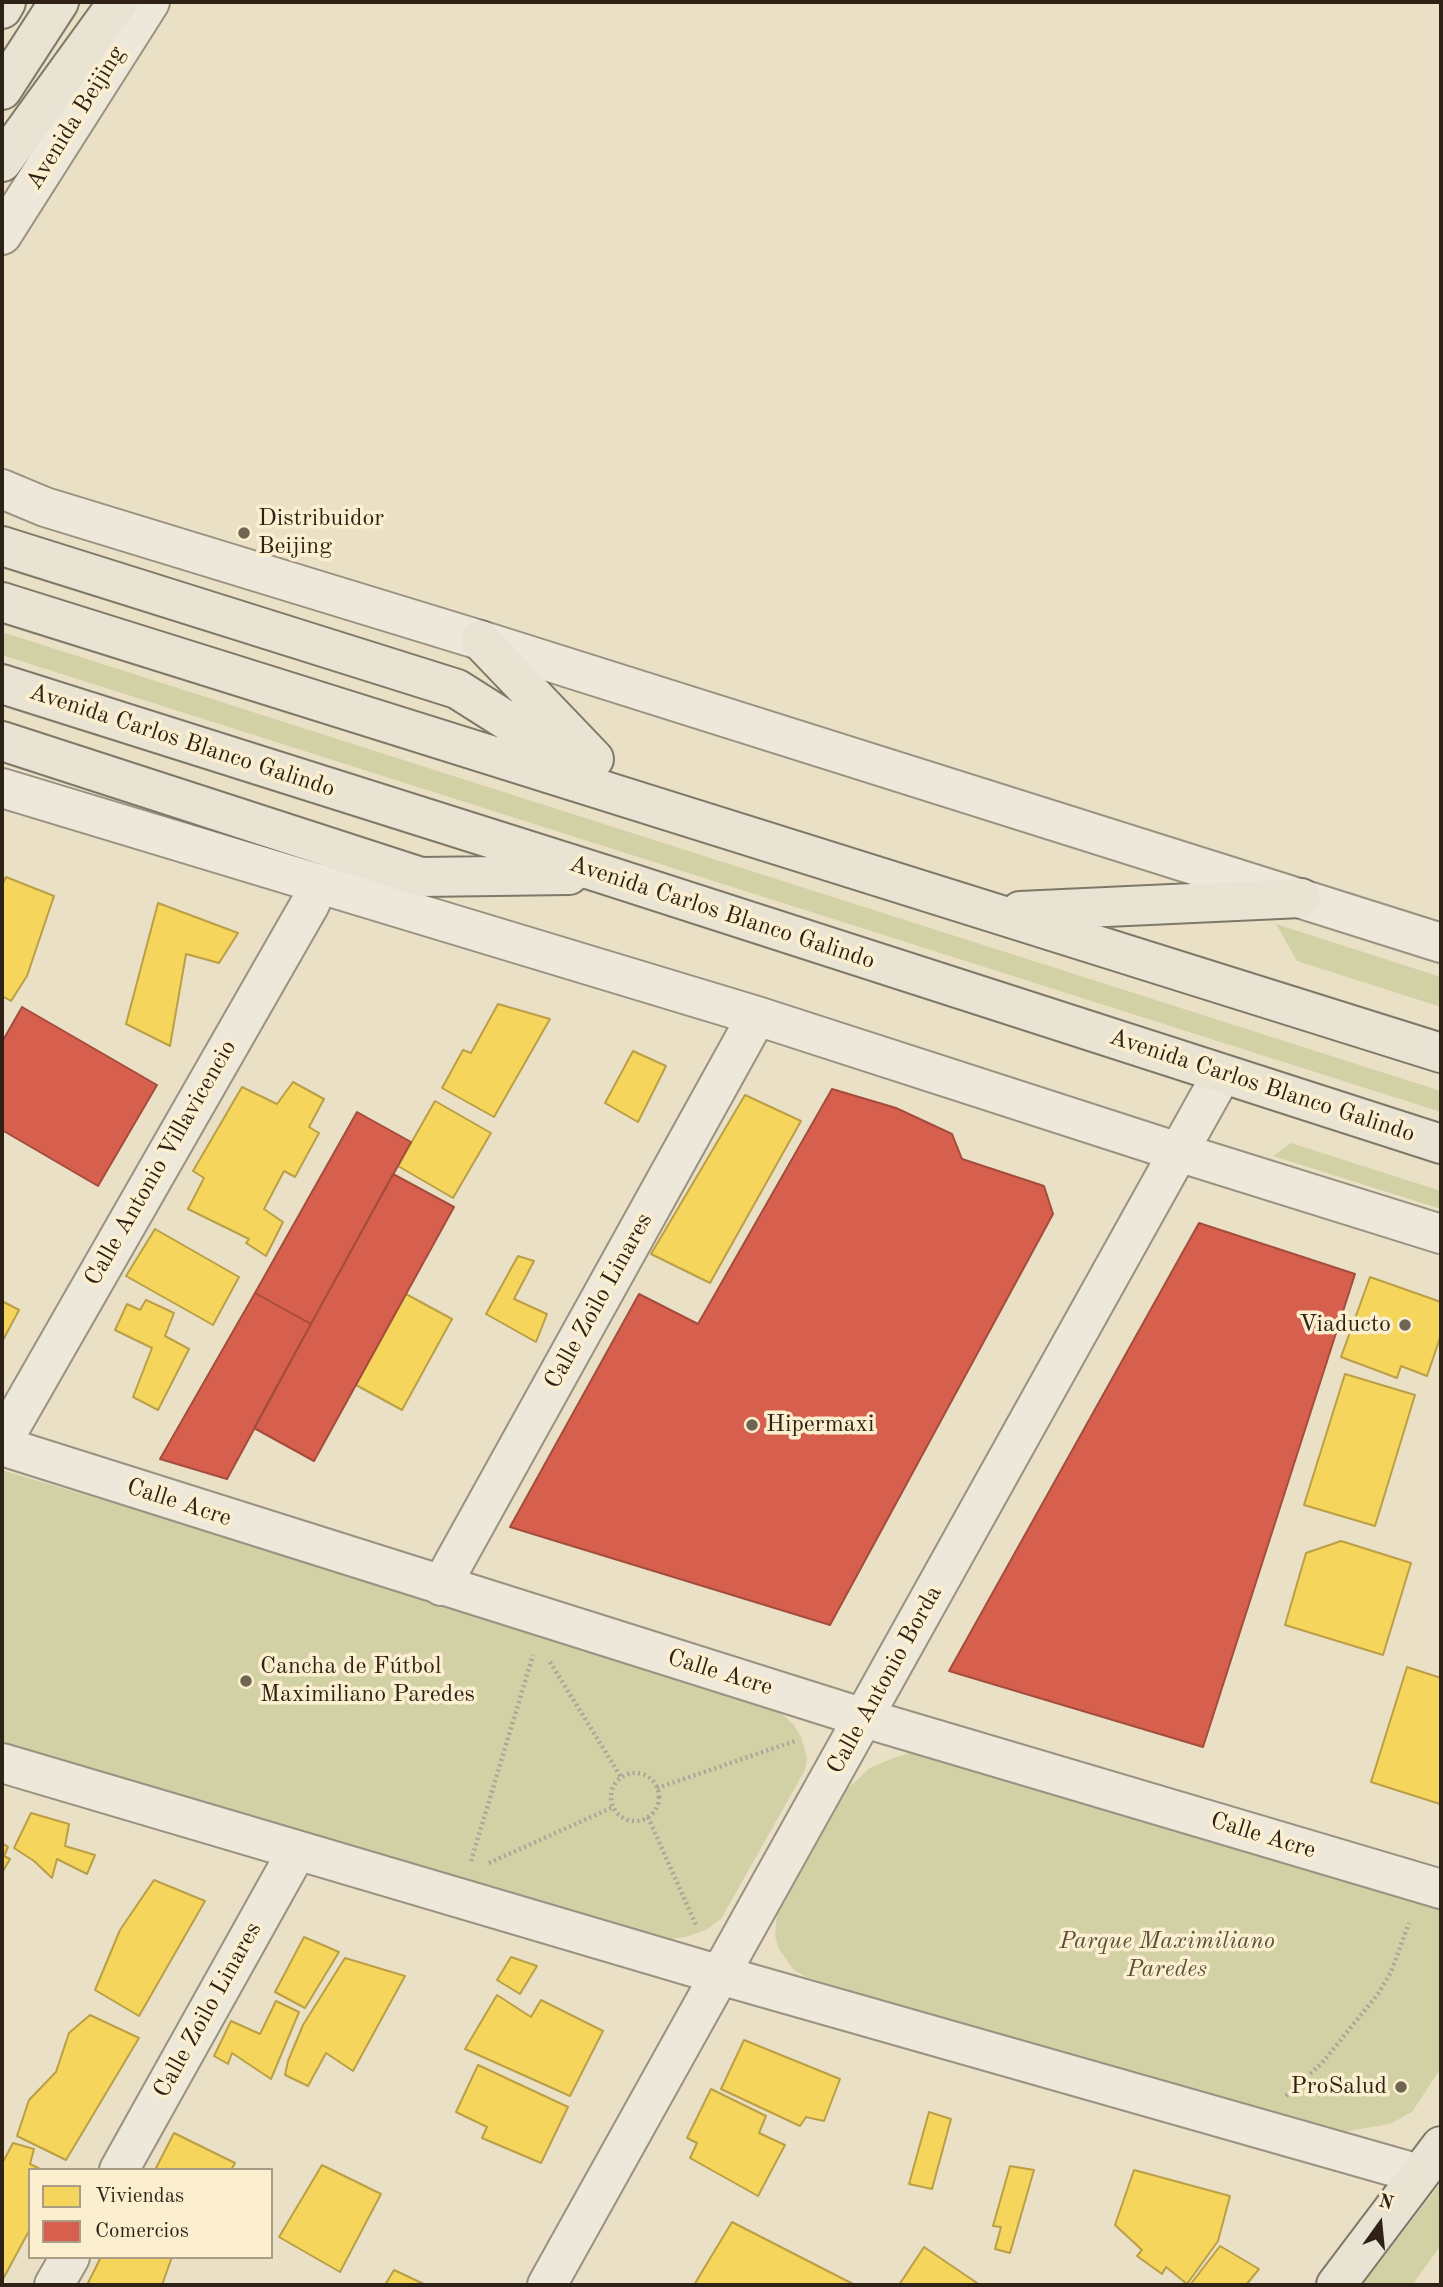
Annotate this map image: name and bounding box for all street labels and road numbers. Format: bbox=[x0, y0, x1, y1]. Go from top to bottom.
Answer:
street label: Avenida Beijing bbox=[20, 41, 132, 195]
street label: Avenida Carlos Blanco Galindo bbox=[26, 678, 338, 804]
street label: Avenida Carlos Blanco Galindo bbox=[566, 850, 878, 976]
street label: Avenida Carlos Blanco Galindo bbox=[1106, 1023, 1418, 1149]
street label: Calle Antonio Villavicencio bbox=[79, 1035, 243, 1291]
street label: Calle Zoilo Linares bbox=[539, 1208, 659, 1394]
street label: Calle Acre bbox=[123, 1473, 235, 1533]
street label: Calle Antonio Borda bbox=[821, 1581, 949, 1779]
street label: Calle Acre bbox=[664, 1643, 776, 1703]
street label: Calle Acre bbox=[1207, 1806, 1319, 1866]
street label: Calle Zoilo Linares bbox=[148, 1917, 268, 2103]

